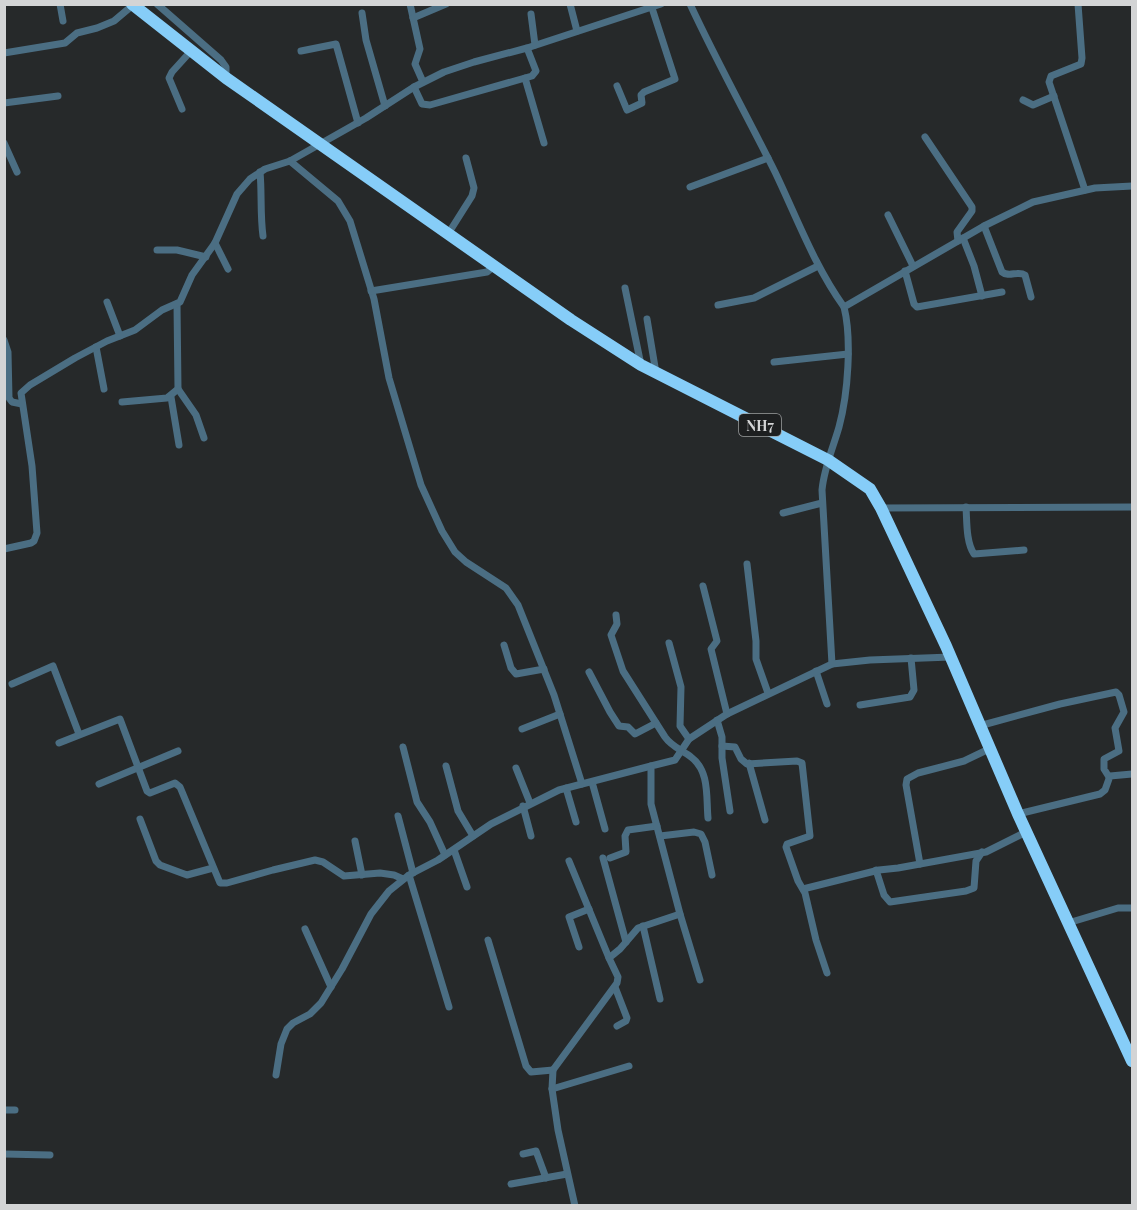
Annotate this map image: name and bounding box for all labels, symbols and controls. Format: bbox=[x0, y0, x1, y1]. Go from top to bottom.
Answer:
road number: NH7 bbox=[739, 414, 781, 436]

